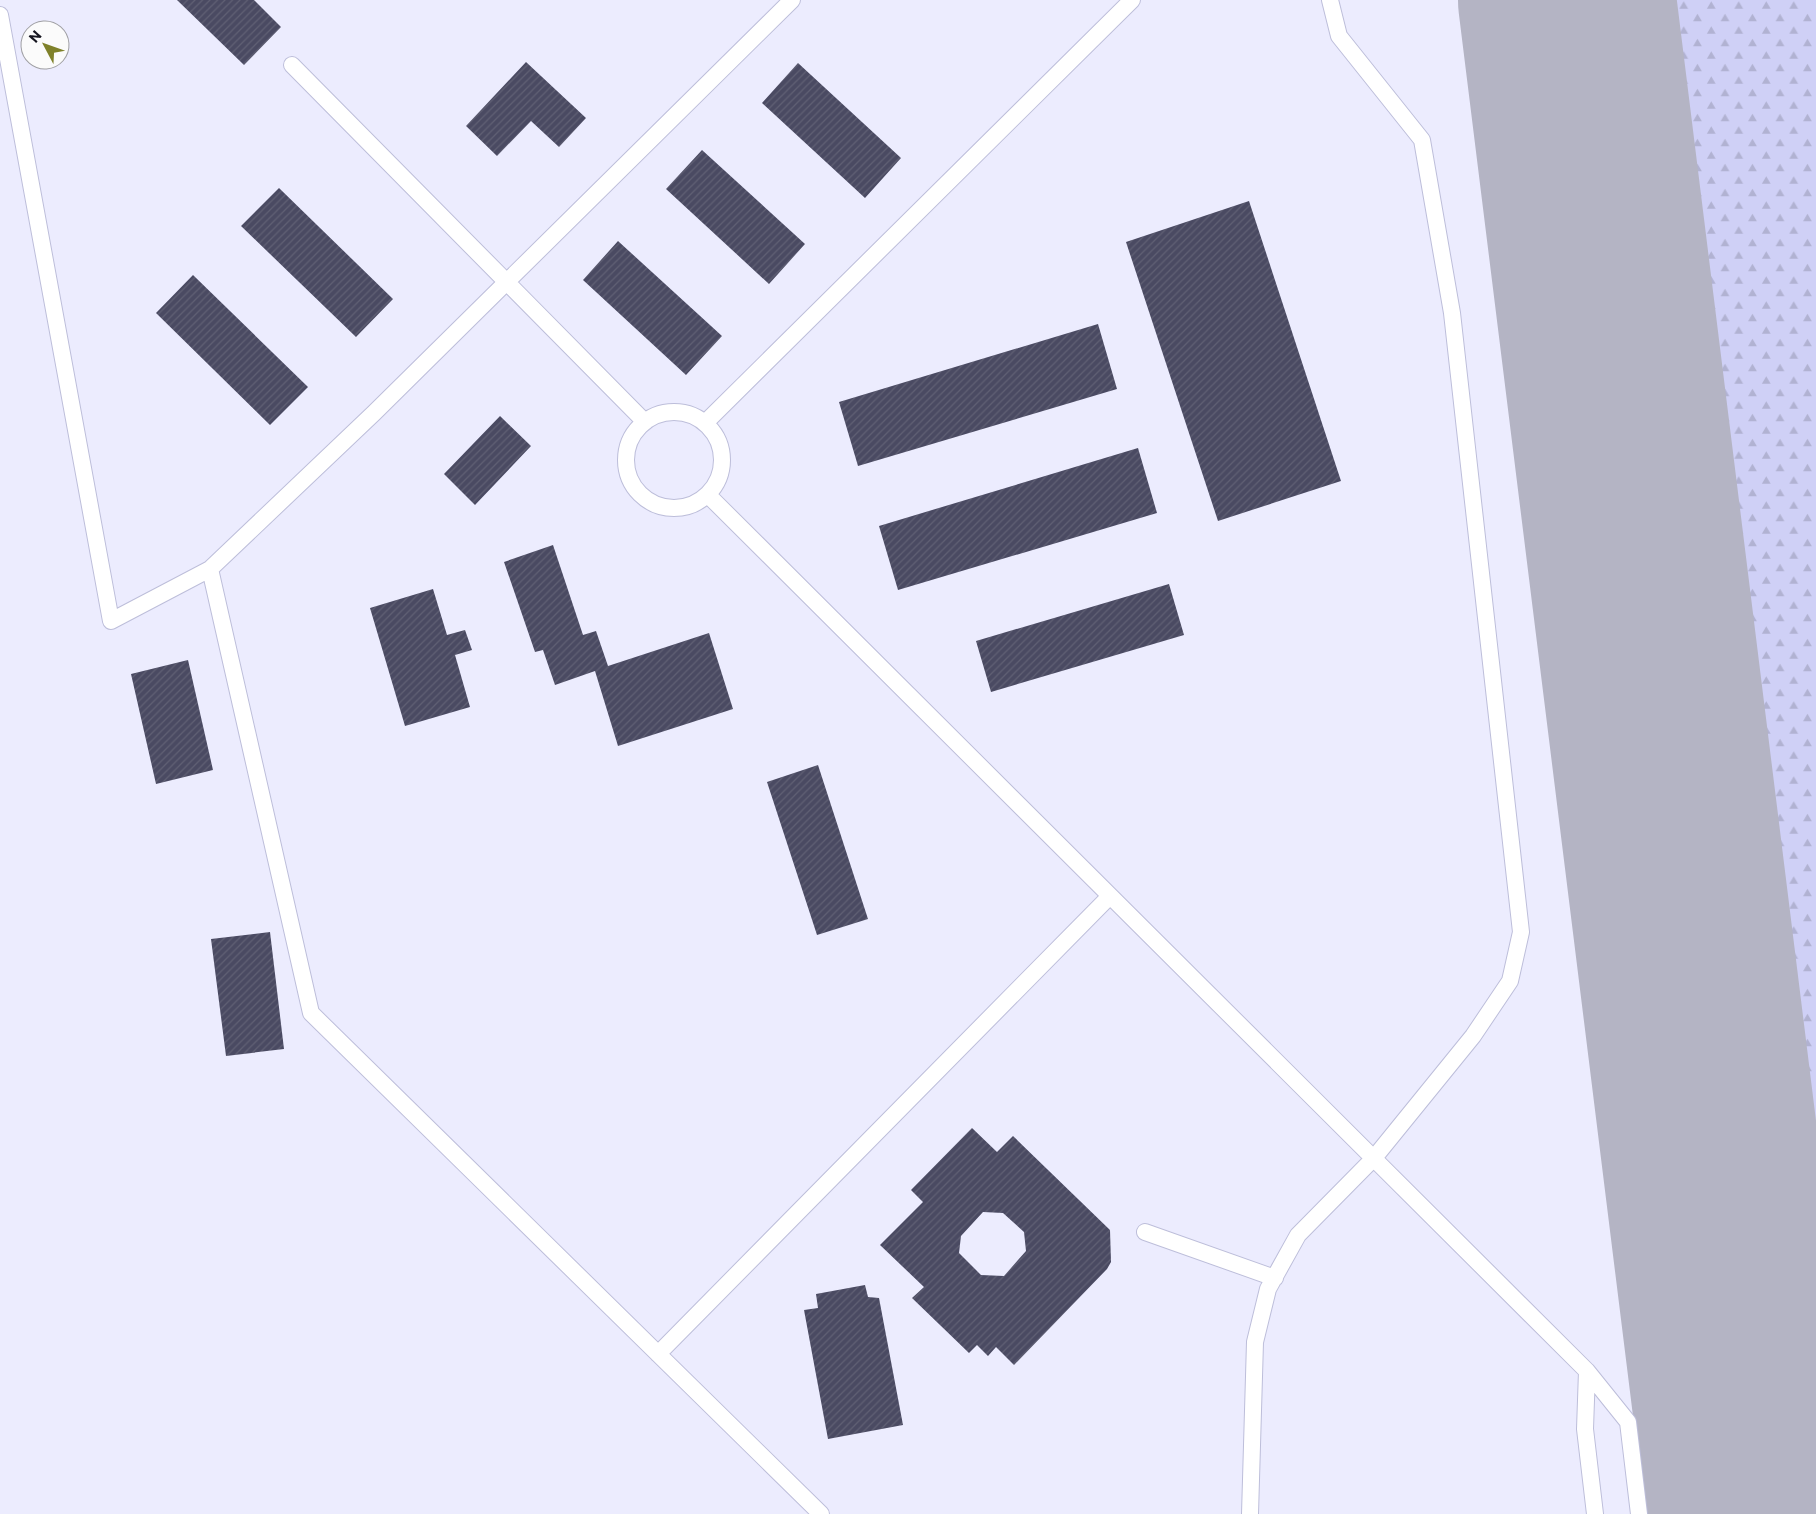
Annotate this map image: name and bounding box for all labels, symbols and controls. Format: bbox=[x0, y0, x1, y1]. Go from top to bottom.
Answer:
north arrow bbox=[20, 20, 70, 70]
text: N bbox=[25, 27, 45, 46]

